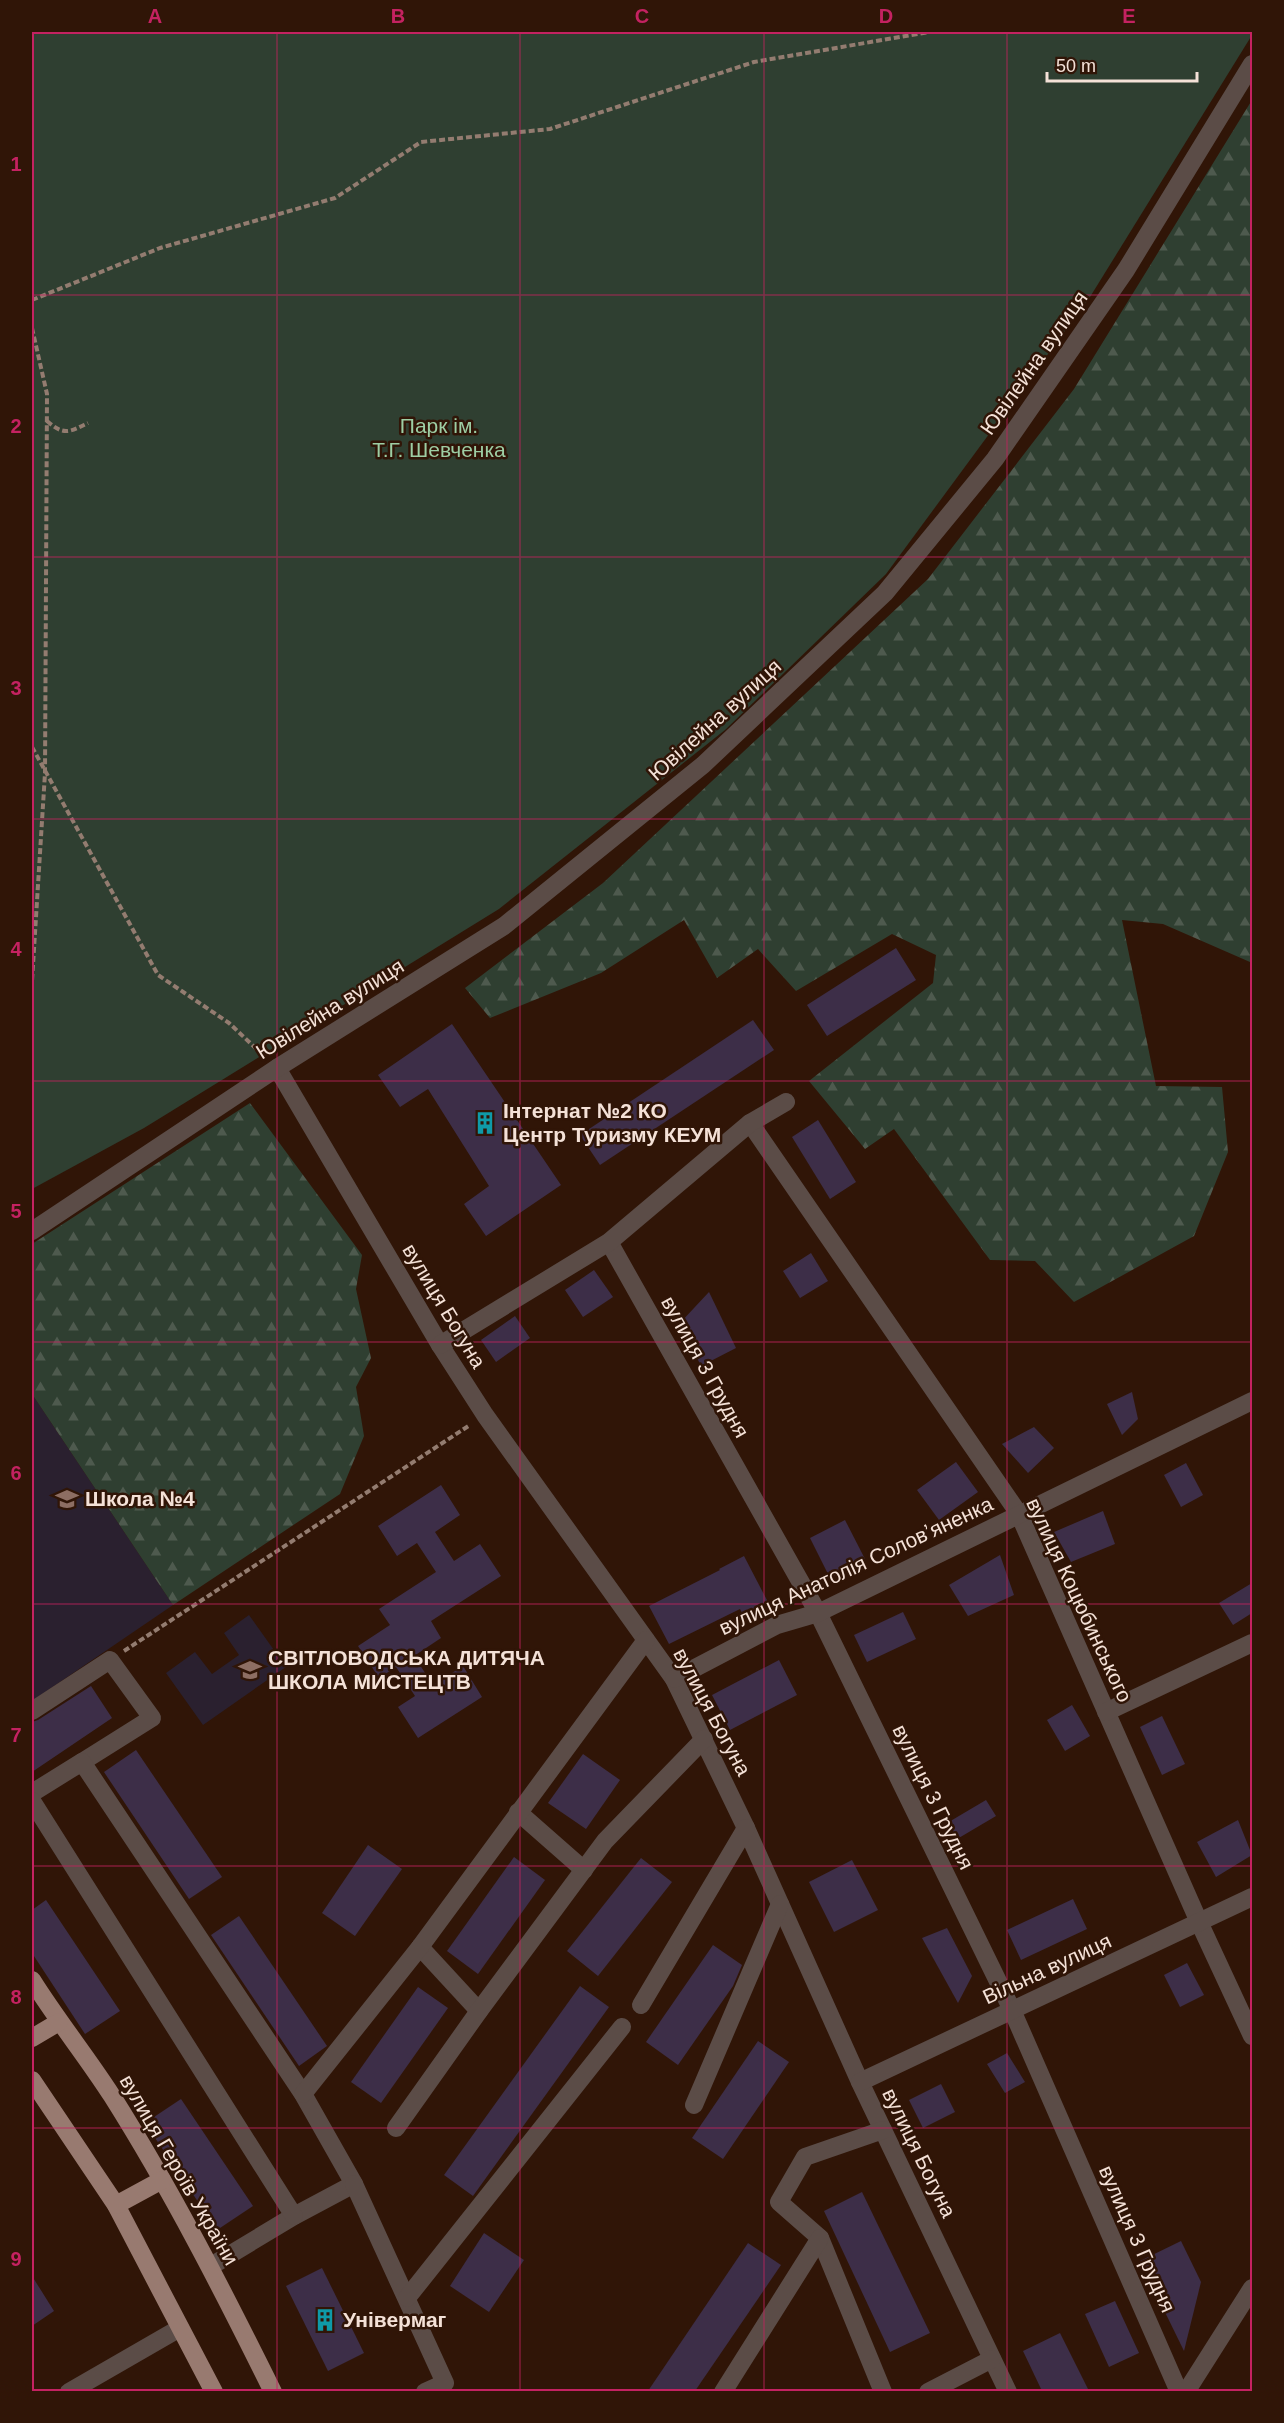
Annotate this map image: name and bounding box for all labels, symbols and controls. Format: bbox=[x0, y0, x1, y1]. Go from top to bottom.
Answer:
text: A bbox=[148, 5, 162, 27]
text: B bbox=[391, 5, 405, 27]
text: C bbox=[635, 5, 649, 27]
text: D bbox=[879, 5, 893, 27]
text: E bbox=[1122, 5, 1136, 27]
scale bar bbox=[1047, 45, 1197, 83]
text: 50 m bbox=[1056, 56, 1096, 76]
text: 1 bbox=[10, 153, 22, 175]
street label: Ювілейна вулиця bbox=[975, 287, 1092, 439]
park label: Парк ім. Т.Г. Шевченка bbox=[372, 414, 506, 461]
text: 2 bbox=[10, 415, 22, 437]
street label: Ювілейна вулиця bbox=[644, 654, 786, 785]
text: 3 bbox=[10, 677, 22, 699]
text: 4 bbox=[10, 938, 22, 960]
street label: Ювілейна вулиця bbox=[252, 954, 408, 1063]
place label: Інтернат №2 КО Центр Туризму КЕУМ bbox=[503, 1099, 721, 1146]
building icon: Інтернат №2 КО Центр Туризму КЕУМ bbox=[472, 1110, 498, 1136]
text: 5 bbox=[10, 1200, 22, 1222]
street label: вулиця Богуна bbox=[398, 1239, 491, 1372]
street label: вулиця 3 Грудня bbox=[657, 1292, 754, 1441]
text: 6 bbox=[10, 1462, 22, 1484]
school or university icon: Школа №4 bbox=[54, 1486, 80, 1512]
place label: Школа №4 bbox=[85, 1487, 195, 1510]
street label: вулиця Анатолія Соловʼяненка bbox=[715, 1492, 997, 1639]
street label: вулиця Коцюбинського bbox=[1022, 1494, 1137, 1705]
street label: вулиця Богуна bbox=[669, 1644, 756, 1780]
place label: СВІТЛОВОДСЬКА ДИТЯЧА ШКОЛА МИСТЕЦТВ bbox=[268, 1646, 545, 1693]
school or university icon: СВІТЛОВОДСЬКА ДИТЯЧА ШКОЛА МИСТЕЦТВ bbox=[237, 1657, 263, 1683]
street label: вулиця 3 Грудня bbox=[888, 1721, 978, 1873]
text: 7 bbox=[10, 1724, 22, 1746]
street label: Вільна вулиця bbox=[979, 1929, 1115, 2008]
text: 8 bbox=[10, 1986, 22, 2008]
street label: вулиця Героїв України bbox=[116, 2071, 243, 2269]
street label: вулиця Богуна bbox=[878, 2084, 961, 2221]
street label: вулиця 3 Грудня bbox=[1095, 2162, 1180, 2316]
text: 9 bbox=[10, 2248, 22, 2270]
building icon: Універмаг bbox=[312, 2307, 338, 2333]
place label: Універмаг bbox=[343, 2308, 447, 2331]

